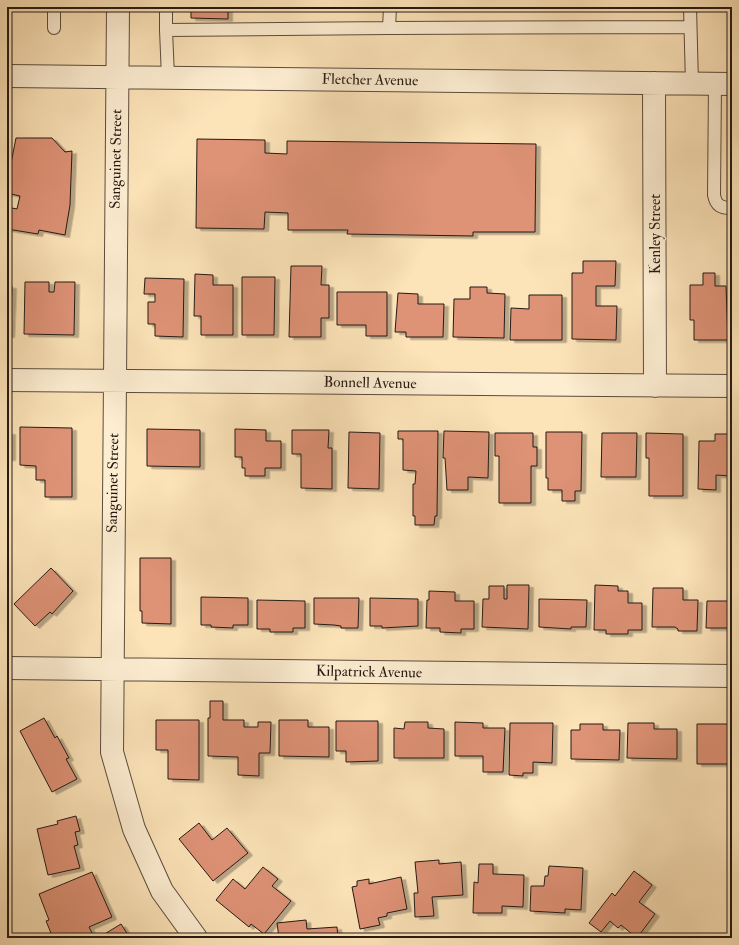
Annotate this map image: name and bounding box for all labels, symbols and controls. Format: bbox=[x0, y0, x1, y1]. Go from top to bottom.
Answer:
street label: Fletcher Avenue bbox=[322, 70, 418, 90]
street label: Sanguinet Street bbox=[106, 109, 126, 209]
street label: Kenley Street bbox=[646, 194, 665, 274]
street label: Bonnell Avenue bbox=[323, 373, 417, 393]
street label: Sanguinet Street bbox=[103, 433, 123, 533]
street label: Kilpatrick Avenue bbox=[316, 662, 422, 683]

